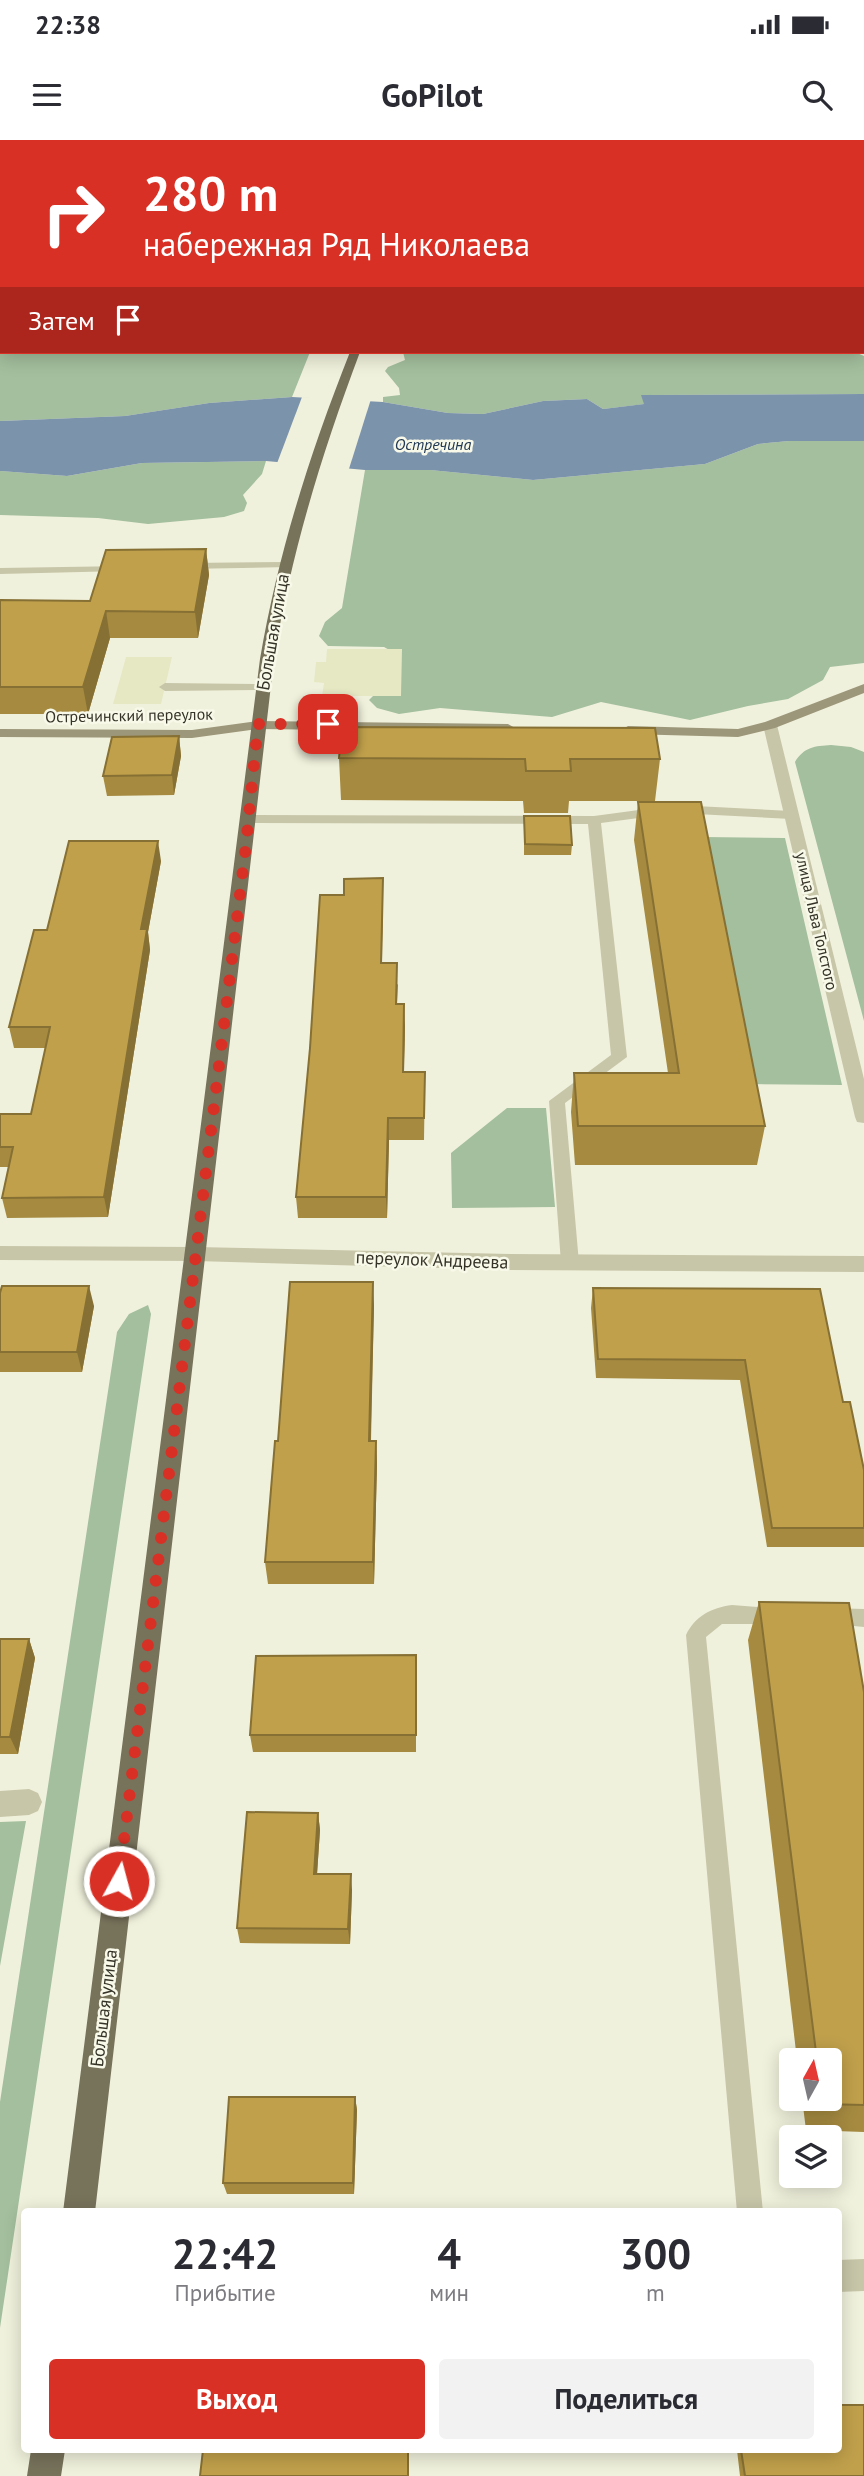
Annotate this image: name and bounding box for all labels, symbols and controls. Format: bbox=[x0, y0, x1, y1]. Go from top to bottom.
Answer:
text: 22:38 bbox=[35, 8, 101, 41]
text: GoPilot bbox=[381, 74, 483, 116]
icon: menu bbox=[28, 76, 66, 114]
icon: search bbox=[798, 76, 836, 114]
text: 280 m bbox=[143, 161, 278, 225]
icon: right bbox=[28, 168, 119, 259]
text: набережная Ряд Николаева bbox=[143, 223, 530, 265]
icon: arrive bbox=[109, 301, 147, 339]
text: Затем bbox=[28, 304, 95, 337]
water label: Остречина bbox=[395, 434, 471, 454]
street label: Большая улица bbox=[251, 572, 294, 692]
pin bbox=[298, 694, 358, 754]
street label: Остречинский переулок bbox=[45, 704, 213, 726]
icon: arrive bbox=[309, 705, 347, 743]
street label: улица Льва Толстого bbox=[791, 850, 843, 992]
street label: переулок Андреева bbox=[355, 1245, 509, 1274]
position arrow bbox=[82, 1844, 156, 1918]
street label: Большая улица bbox=[85, 1948, 122, 2068]
north arrow bbox=[779, 2048, 842, 2110]
map controls bbox=[779, 2048, 842, 2188]
button: layers bbox=[779, 2125, 842, 2188]
text: 22:42 bbox=[172, 2226, 278, 2281]
text: 4 bbox=[437, 2226, 461, 2281]
text: 300 bbox=[620, 2226, 691, 2281]
text: Прибытие bbox=[175, 2278, 276, 2307]
text: мин bbox=[429, 2278, 469, 2307]
text: m bbox=[646, 2278, 665, 2307]
button: Выход bbox=[49, 2359, 425, 2439]
button: Поделиться bbox=[439, 2359, 814, 2439]

